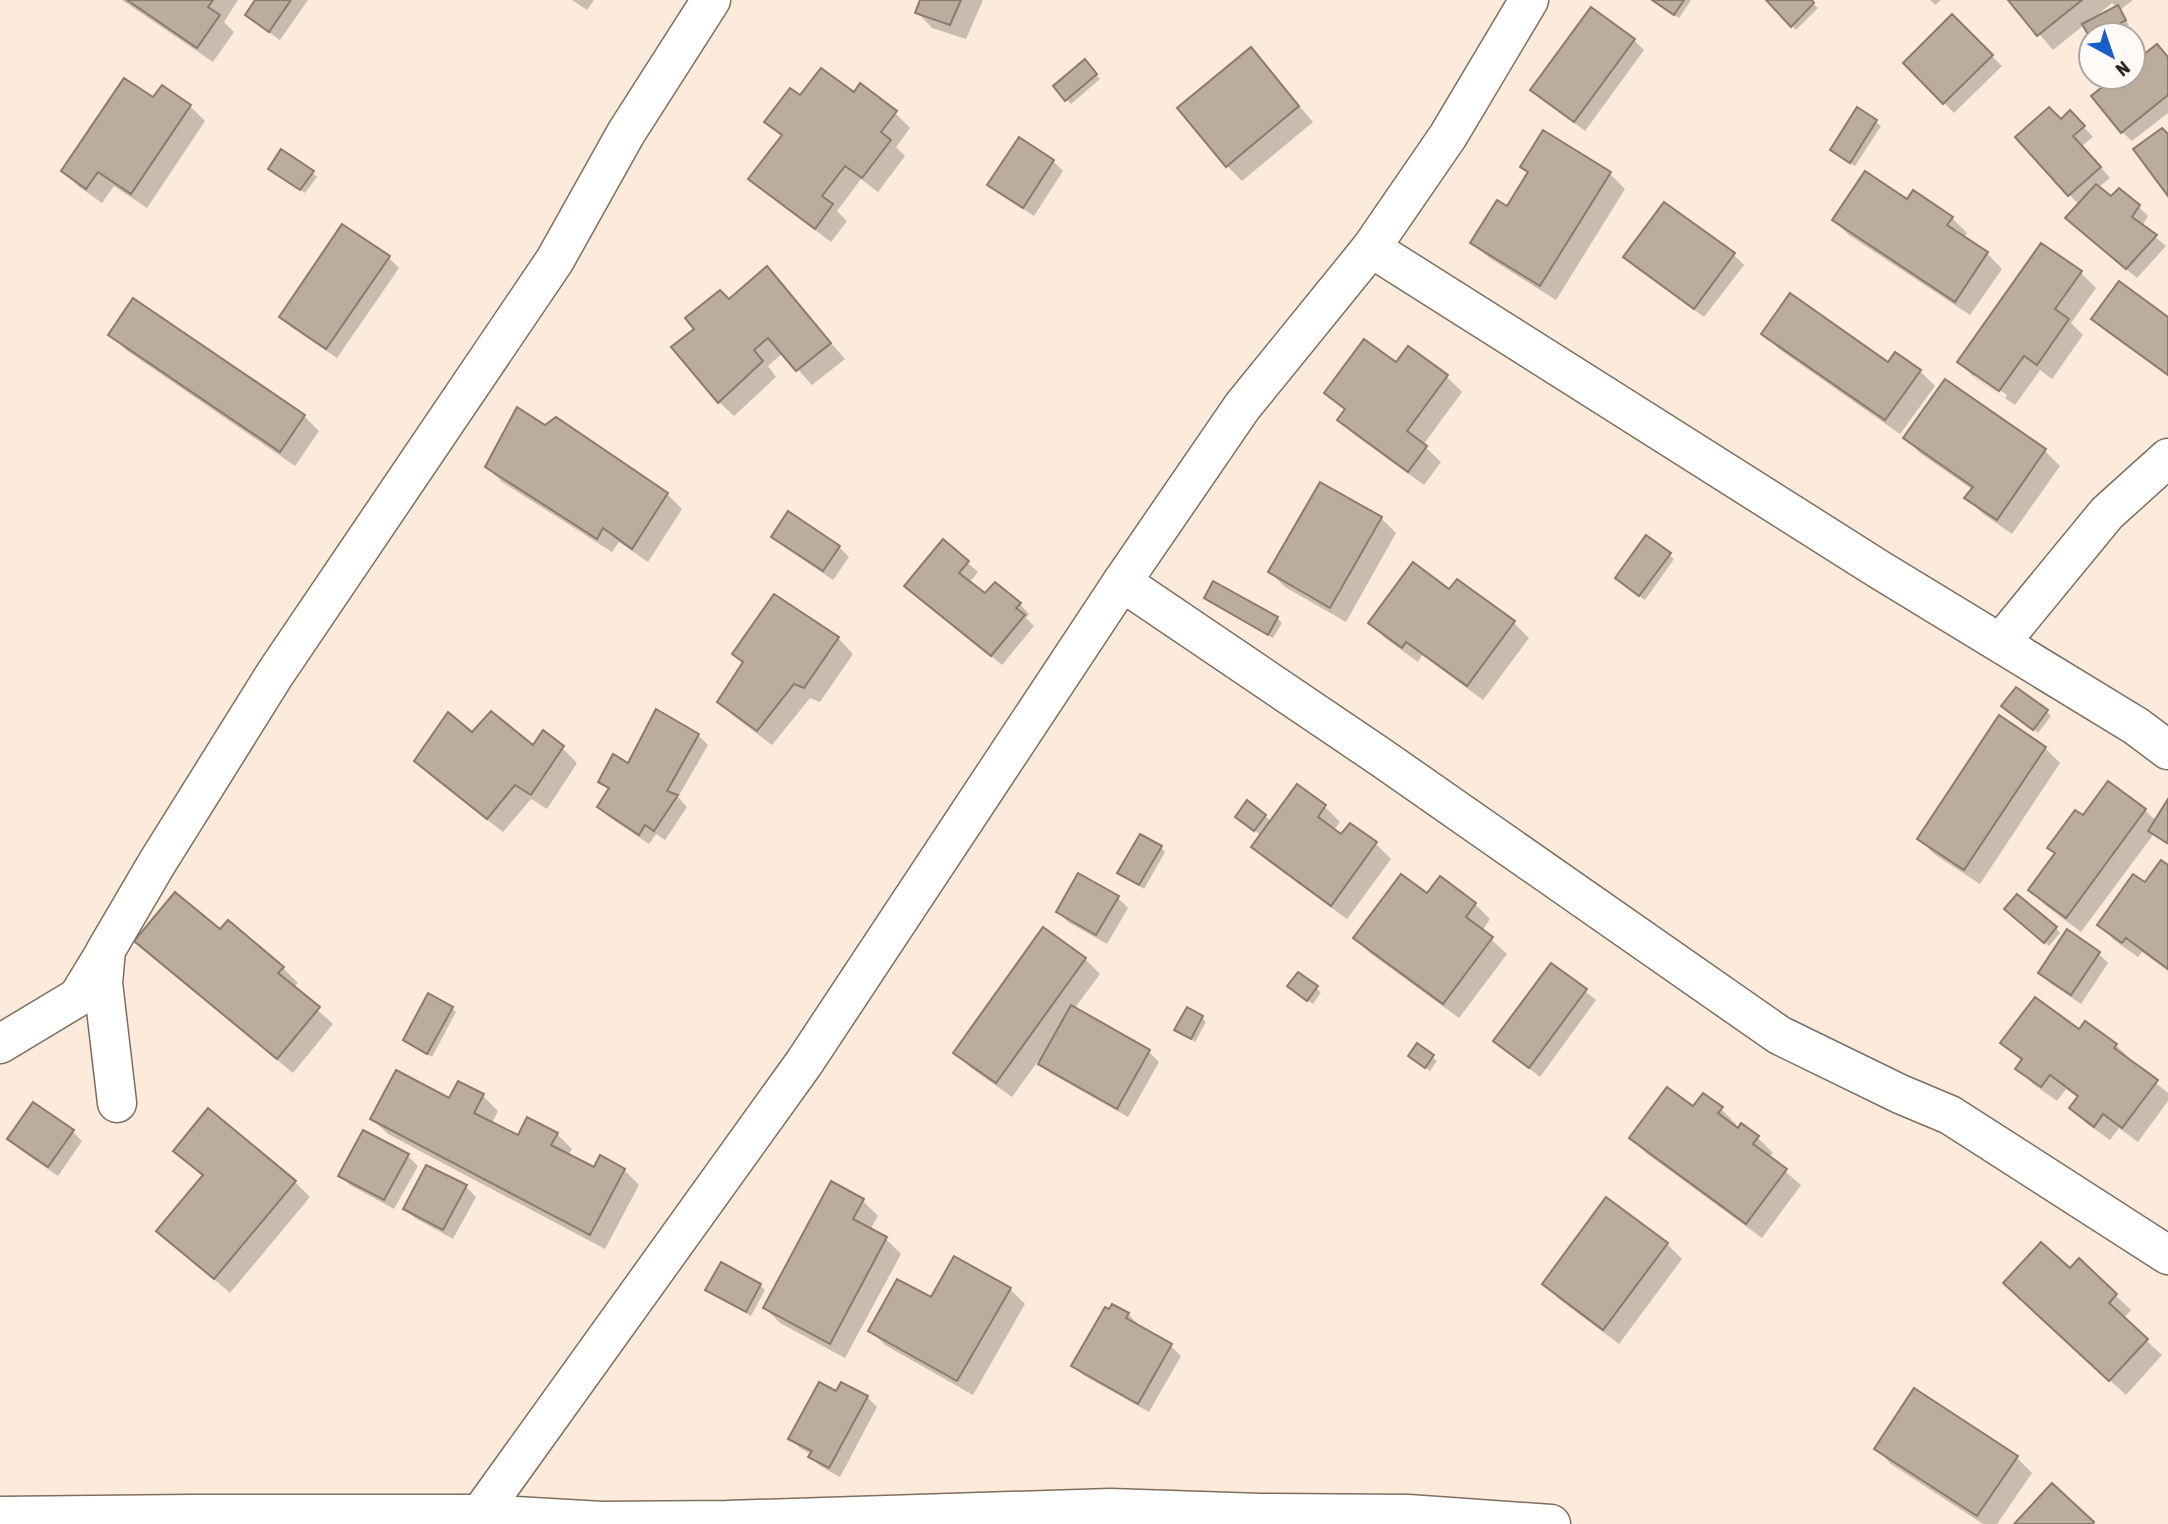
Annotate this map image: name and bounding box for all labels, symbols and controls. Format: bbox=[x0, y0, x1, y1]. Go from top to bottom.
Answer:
north arrow bbox=[2077, 21, 2147, 91]
text: N bbox=[2112, 57, 2134, 81]

